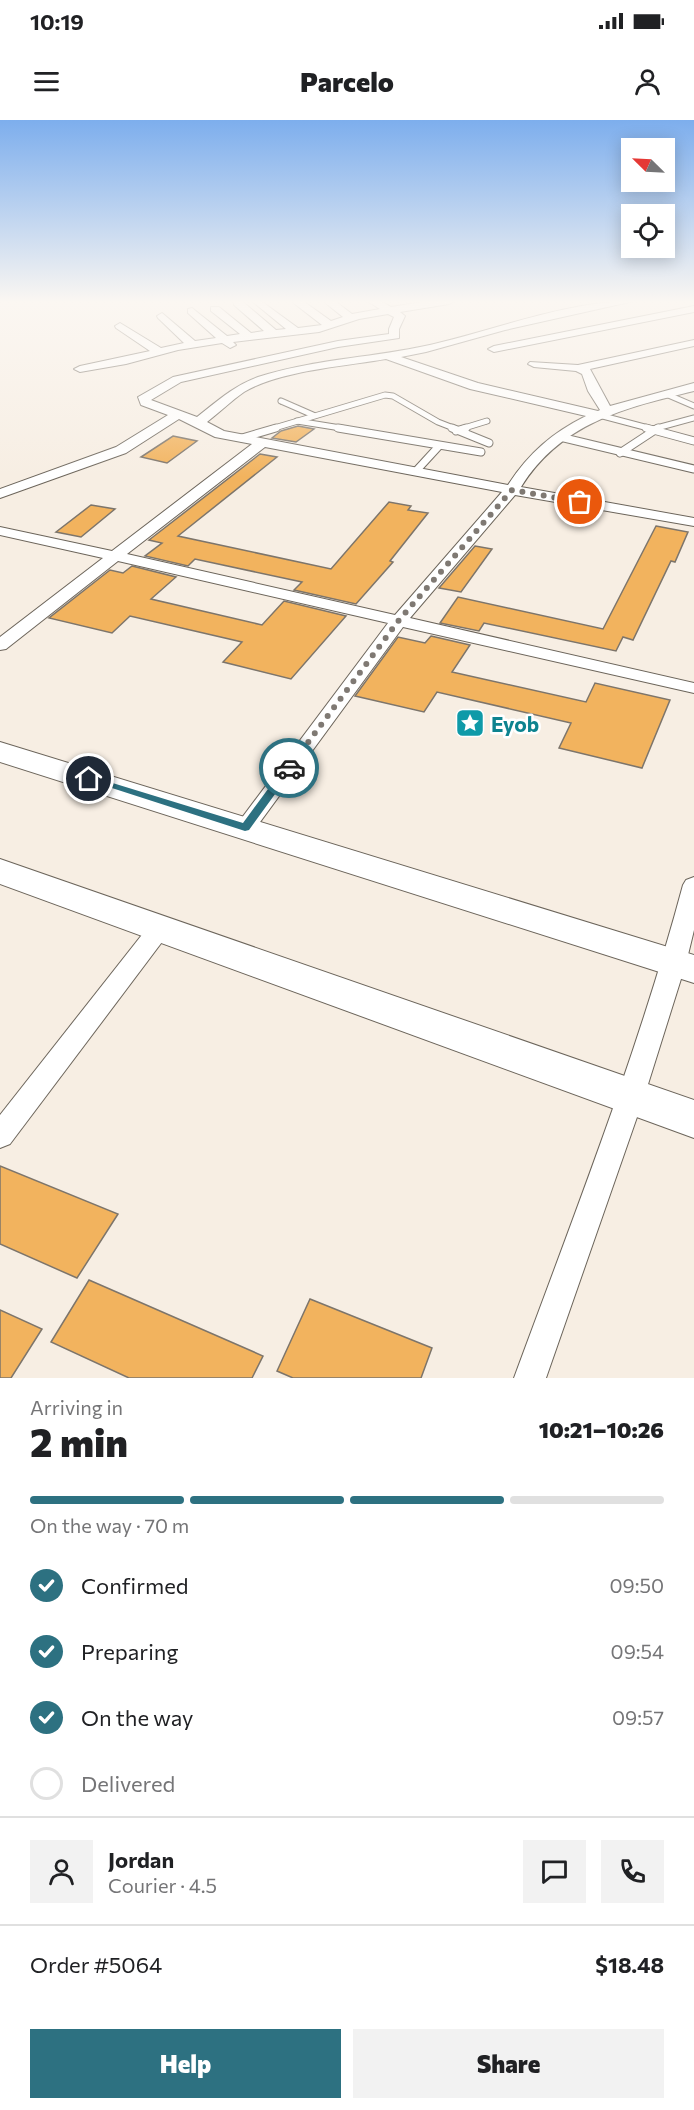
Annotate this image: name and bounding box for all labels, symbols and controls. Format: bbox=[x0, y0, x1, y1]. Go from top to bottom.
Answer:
text: 10:19 bbox=[30, 8, 84, 35]
icon: menu bbox=[30, 65, 63, 98]
text: Parcelo bbox=[300, 65, 394, 98]
icon: person bbox=[631, 65, 664, 98]
north arrow bbox=[621, 138, 675, 192]
map controls bbox=[621, 138, 675, 258]
button: locate bbox=[621, 204, 675, 258]
pin bbox=[554, 476, 605, 527]
icon: bag bbox=[563, 485, 596, 518]
place icon: Eyob bbox=[454, 707, 486, 739]
place label: Eyob bbox=[491, 711, 539, 736]
courier bbox=[259, 738, 319, 798]
icon: car bbox=[273, 752, 306, 785]
pin bbox=[63, 753, 114, 804]
icon: home bbox=[72, 762, 105, 795]
text: Arriving in bbox=[30, 1395, 123, 1419]
text: 10:21–10:26 bbox=[539, 1416, 664, 1443]
text: 2 min bbox=[30, 1417, 128, 1465]
text: On the way · 70 m bbox=[30, 1513, 189, 1537]
icon: check bbox=[30, 1569, 63, 1602]
text: Confirmed bbox=[81, 1572, 188, 1599]
text: 09:50 bbox=[610, 1573, 664, 1597]
icon: check bbox=[30, 1635, 63, 1668]
text: Preparing bbox=[81, 1638, 178, 1665]
text: 09:54 bbox=[611, 1639, 664, 1663]
icon: check bbox=[30, 1701, 63, 1734]
text: On the way bbox=[81, 1704, 193, 1731]
text: 09:57 bbox=[612, 1705, 664, 1729]
text: Delivered bbox=[81, 1770, 175, 1797]
button: person bbox=[30, 1840, 93, 1903]
button: chat bbox=[523, 1840, 586, 1903]
button: phone bbox=[601, 1840, 664, 1903]
text: Jordan bbox=[108, 1846, 174, 1873]
text: Courier · 4.5 bbox=[108, 1873, 217, 1897]
text: Order #5064 bbox=[30, 1951, 162, 1978]
text: $18.48 bbox=[595, 1951, 664, 1978]
button: Help bbox=[30, 2029, 341, 2098]
button: Share bbox=[353, 2029, 664, 2098]

